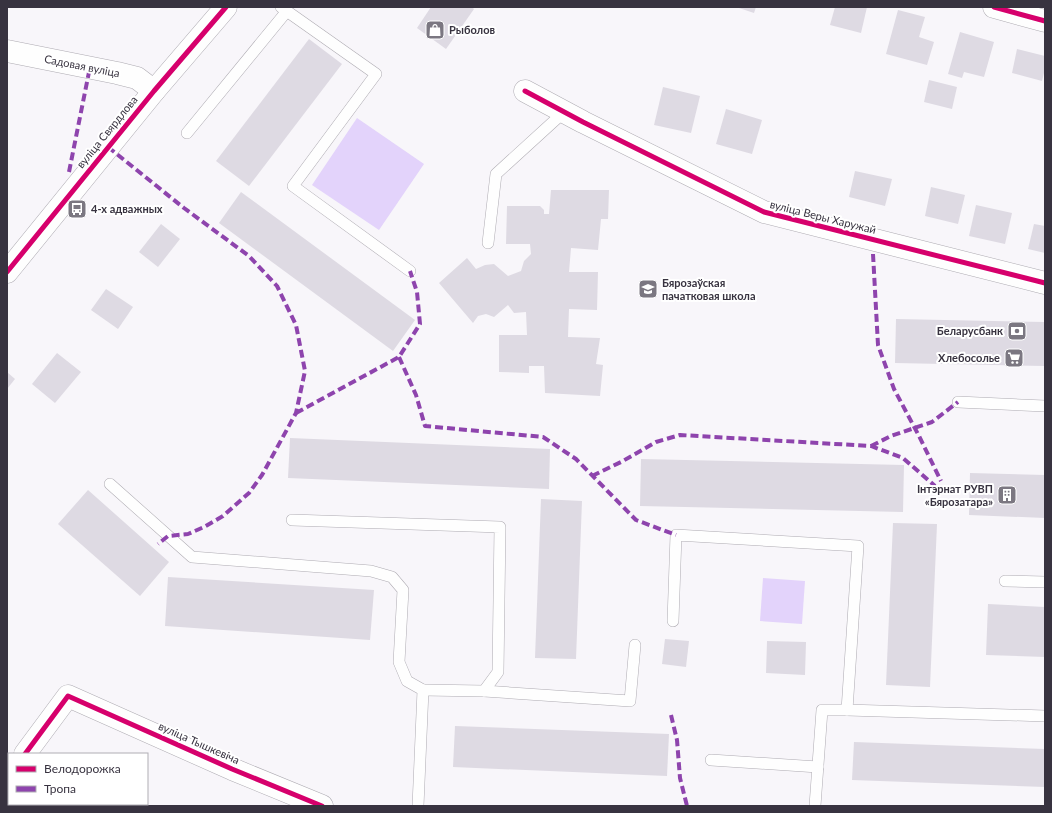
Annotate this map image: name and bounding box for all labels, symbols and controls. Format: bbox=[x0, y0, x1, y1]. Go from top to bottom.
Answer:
shop icon: Рыболов bbox=[424, 19, 446, 41]
place label: Рыболов bbox=[449, 23, 495, 36]
street label: Садовая вуліца bbox=[43, 52, 121, 79]
street label: вуліца Свярдлова bbox=[74, 93, 140, 170]
street label: вуліца Веры Харужай bbox=[769, 197, 878, 236]
bus stop icon: 4-х адважных bbox=[66, 198, 88, 220]
place label: 4-х адважных bbox=[91, 202, 163, 215]
place label: Бярозаўская пачатковая школа bbox=[662, 276, 755, 302]
school or university icon: Бярозаўская пачатковая школа bbox=[637, 278, 659, 300]
bank icon: Беларусбанк bbox=[1006, 320, 1028, 342]
place label: Беларусбанк bbox=[937, 324, 1003, 337]
supermarket icon: Хлебосолье bbox=[1003, 347, 1025, 369]
place label: Хлебосолье bbox=[938, 351, 1000, 364]
place label: Інтэрнат РУВП «Бярозатара» bbox=[917, 482, 993, 508]
building icon: Інтэрнат РУВП «Бярозатара» bbox=[996, 484, 1018, 506]
street label: вуліца Тышкевіча bbox=[157, 719, 242, 766]
legend bbox=[8, 753, 148, 805]
text: Велодорожка bbox=[44, 761, 121, 776]
text: Тропа bbox=[44, 781, 76, 796]

